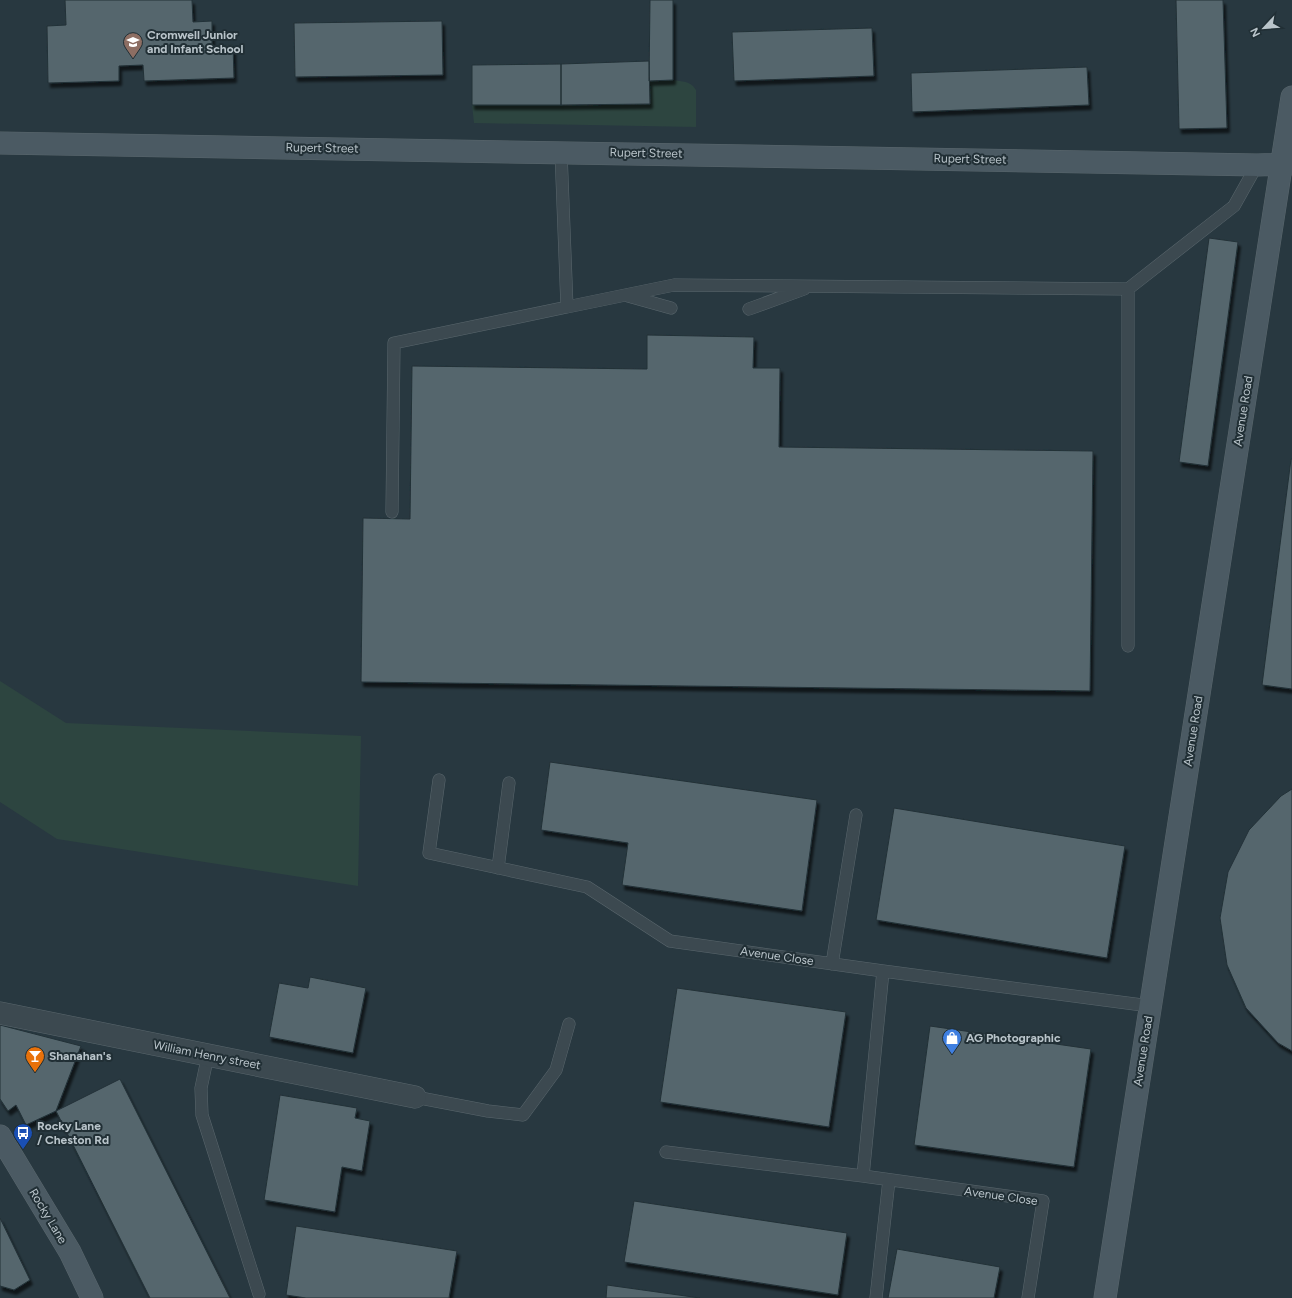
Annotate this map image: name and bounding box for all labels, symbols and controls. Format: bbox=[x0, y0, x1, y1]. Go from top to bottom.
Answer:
north arrow bbox=[1244, 8, 1284, 48]
text: N bbox=[1248, 25, 1263, 39]
place label: Cromwell Junior and Infant School bbox=[147, 28, 244, 56]
school or university icon: Cromwell Junior and Infant School bbox=[122, 31, 144, 59]
street label: Rupert Street bbox=[285, 140, 359, 156]
street label: Rupert Street bbox=[609, 145, 683, 161]
street label: Rupert Street bbox=[933, 151, 1007, 167]
street label: Avenue Road bbox=[1231, 375, 1255, 447]
street label: Avenue Road bbox=[1181, 695, 1205, 767]
street label: Avenue Close bbox=[739, 944, 815, 968]
street label: Avenue Road bbox=[1131, 1015, 1155, 1087]
shop icon: AG Photographic bbox=[941, 1027, 963, 1055]
place label: AG Photographic bbox=[966, 1031, 1061, 1045]
street label: William Henry street bbox=[152, 1038, 262, 1072]
bar icon: Shanahan's bbox=[24, 1045, 46, 1073]
place label: Shanahan's bbox=[49, 1049, 112, 1063]
place label: Rocky Lane / Cheston Rd bbox=[37, 1119, 109, 1147]
bus stop icon: Rocky Lane / Cheston Rd bbox=[12, 1122, 34, 1150]
street label: Avenue Close bbox=[963, 1184, 1039, 1208]
street label: Rocky Lane bbox=[26, 1186, 70, 1246]

